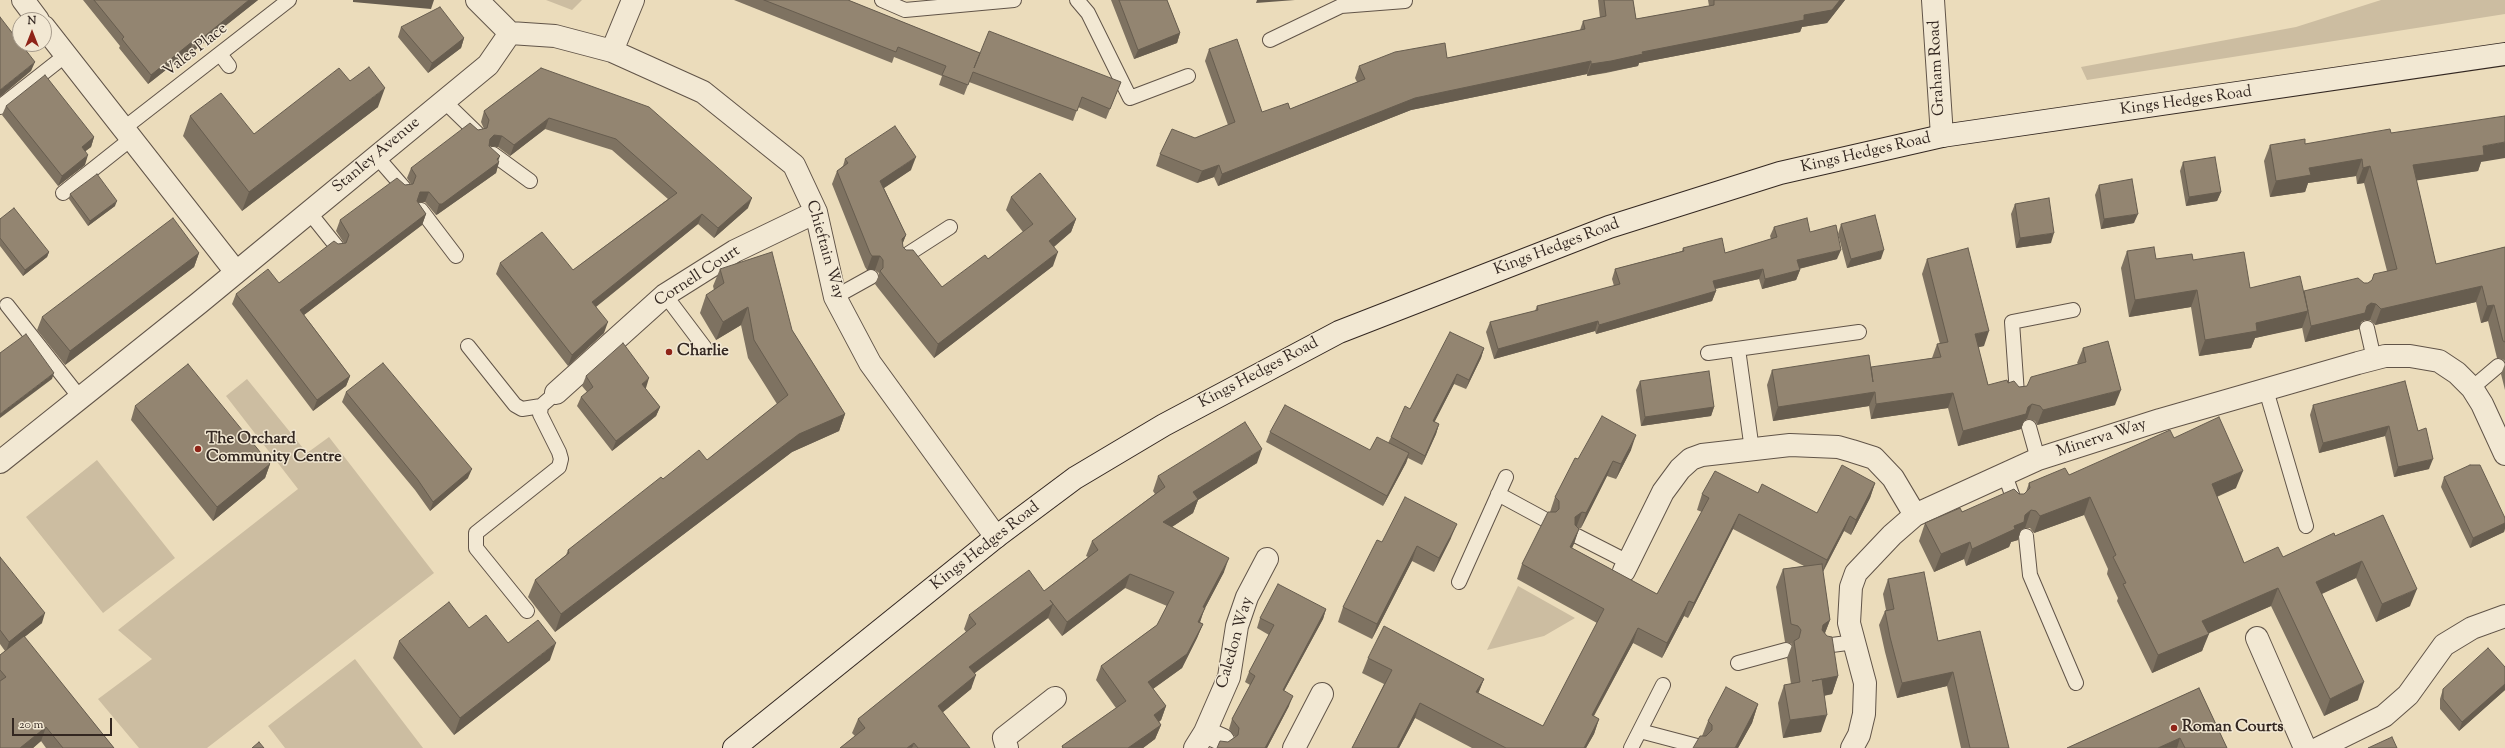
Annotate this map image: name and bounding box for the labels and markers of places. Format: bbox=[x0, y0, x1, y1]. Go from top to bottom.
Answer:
place label: Charlie bbox=[677, 342, 729, 362]
marker: Charlie bbox=[664, 347, 674, 357]
place label: The Orchard Community Centre bbox=[206, 430, 342, 468]
marker: The Orchard Community Centre bbox=[193, 444, 203, 454]
place label: Roman Courts bbox=[2182, 718, 2283, 738]
marker: Roman Courts bbox=[2169, 723, 2179, 733]

